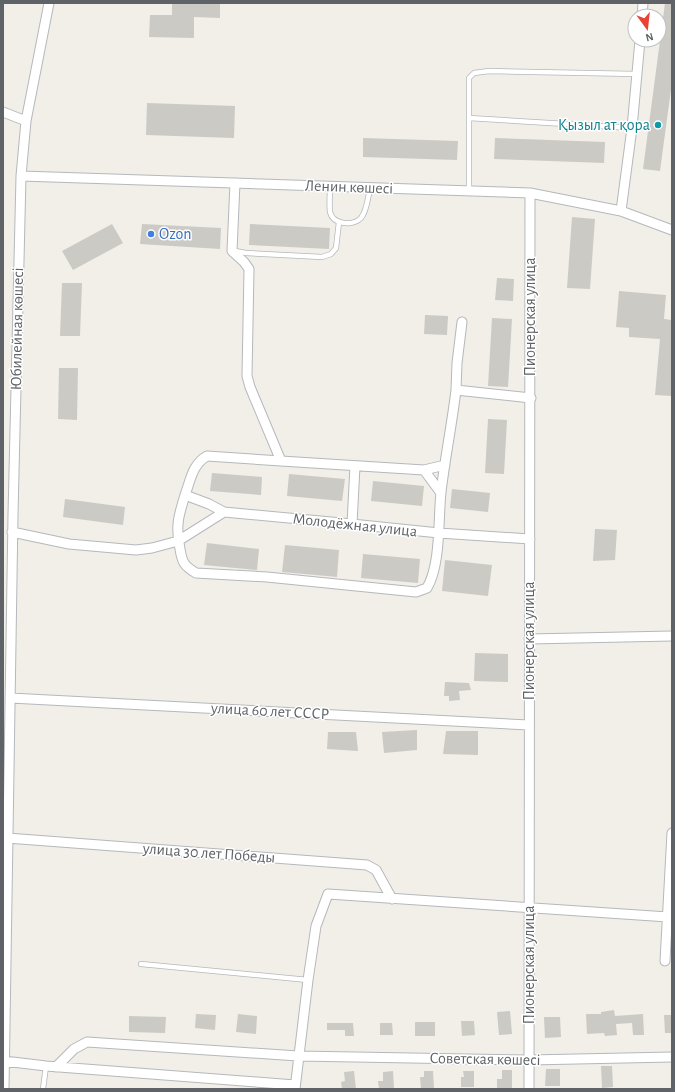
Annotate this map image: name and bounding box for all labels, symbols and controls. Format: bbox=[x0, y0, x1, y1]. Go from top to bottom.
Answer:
north arrow bbox=[627, 8, 667, 48]
text: N bbox=[644, 31, 655, 43]
place label: Қызыл ат қора bbox=[558, 117, 650, 133]
marker: Қызыл ат қора bbox=[653, 120, 663, 130]
street label: Ленин көшесі bbox=[305, 177, 393, 197]
place label: Ozon bbox=[159, 226, 191, 242]
marker: Ozon bbox=[146, 229, 156, 239]
street label: Пионерская улица bbox=[522, 257, 539, 377]
street label: Юбилейная көшесі bbox=[8, 267, 26, 391]
street label: Молодёжная улица bbox=[292, 511, 418, 540]
street label: Пионерская улица bbox=[521, 581, 538, 701]
street label: улица 60 лет СССР bbox=[210, 700, 329, 723]
street label: улица 30 лет Победы bbox=[141, 840, 276, 867]
street label: Пионерская улица bbox=[521, 905, 538, 1025]
street label: Советская көшесі bbox=[429, 1050, 541, 1068]

